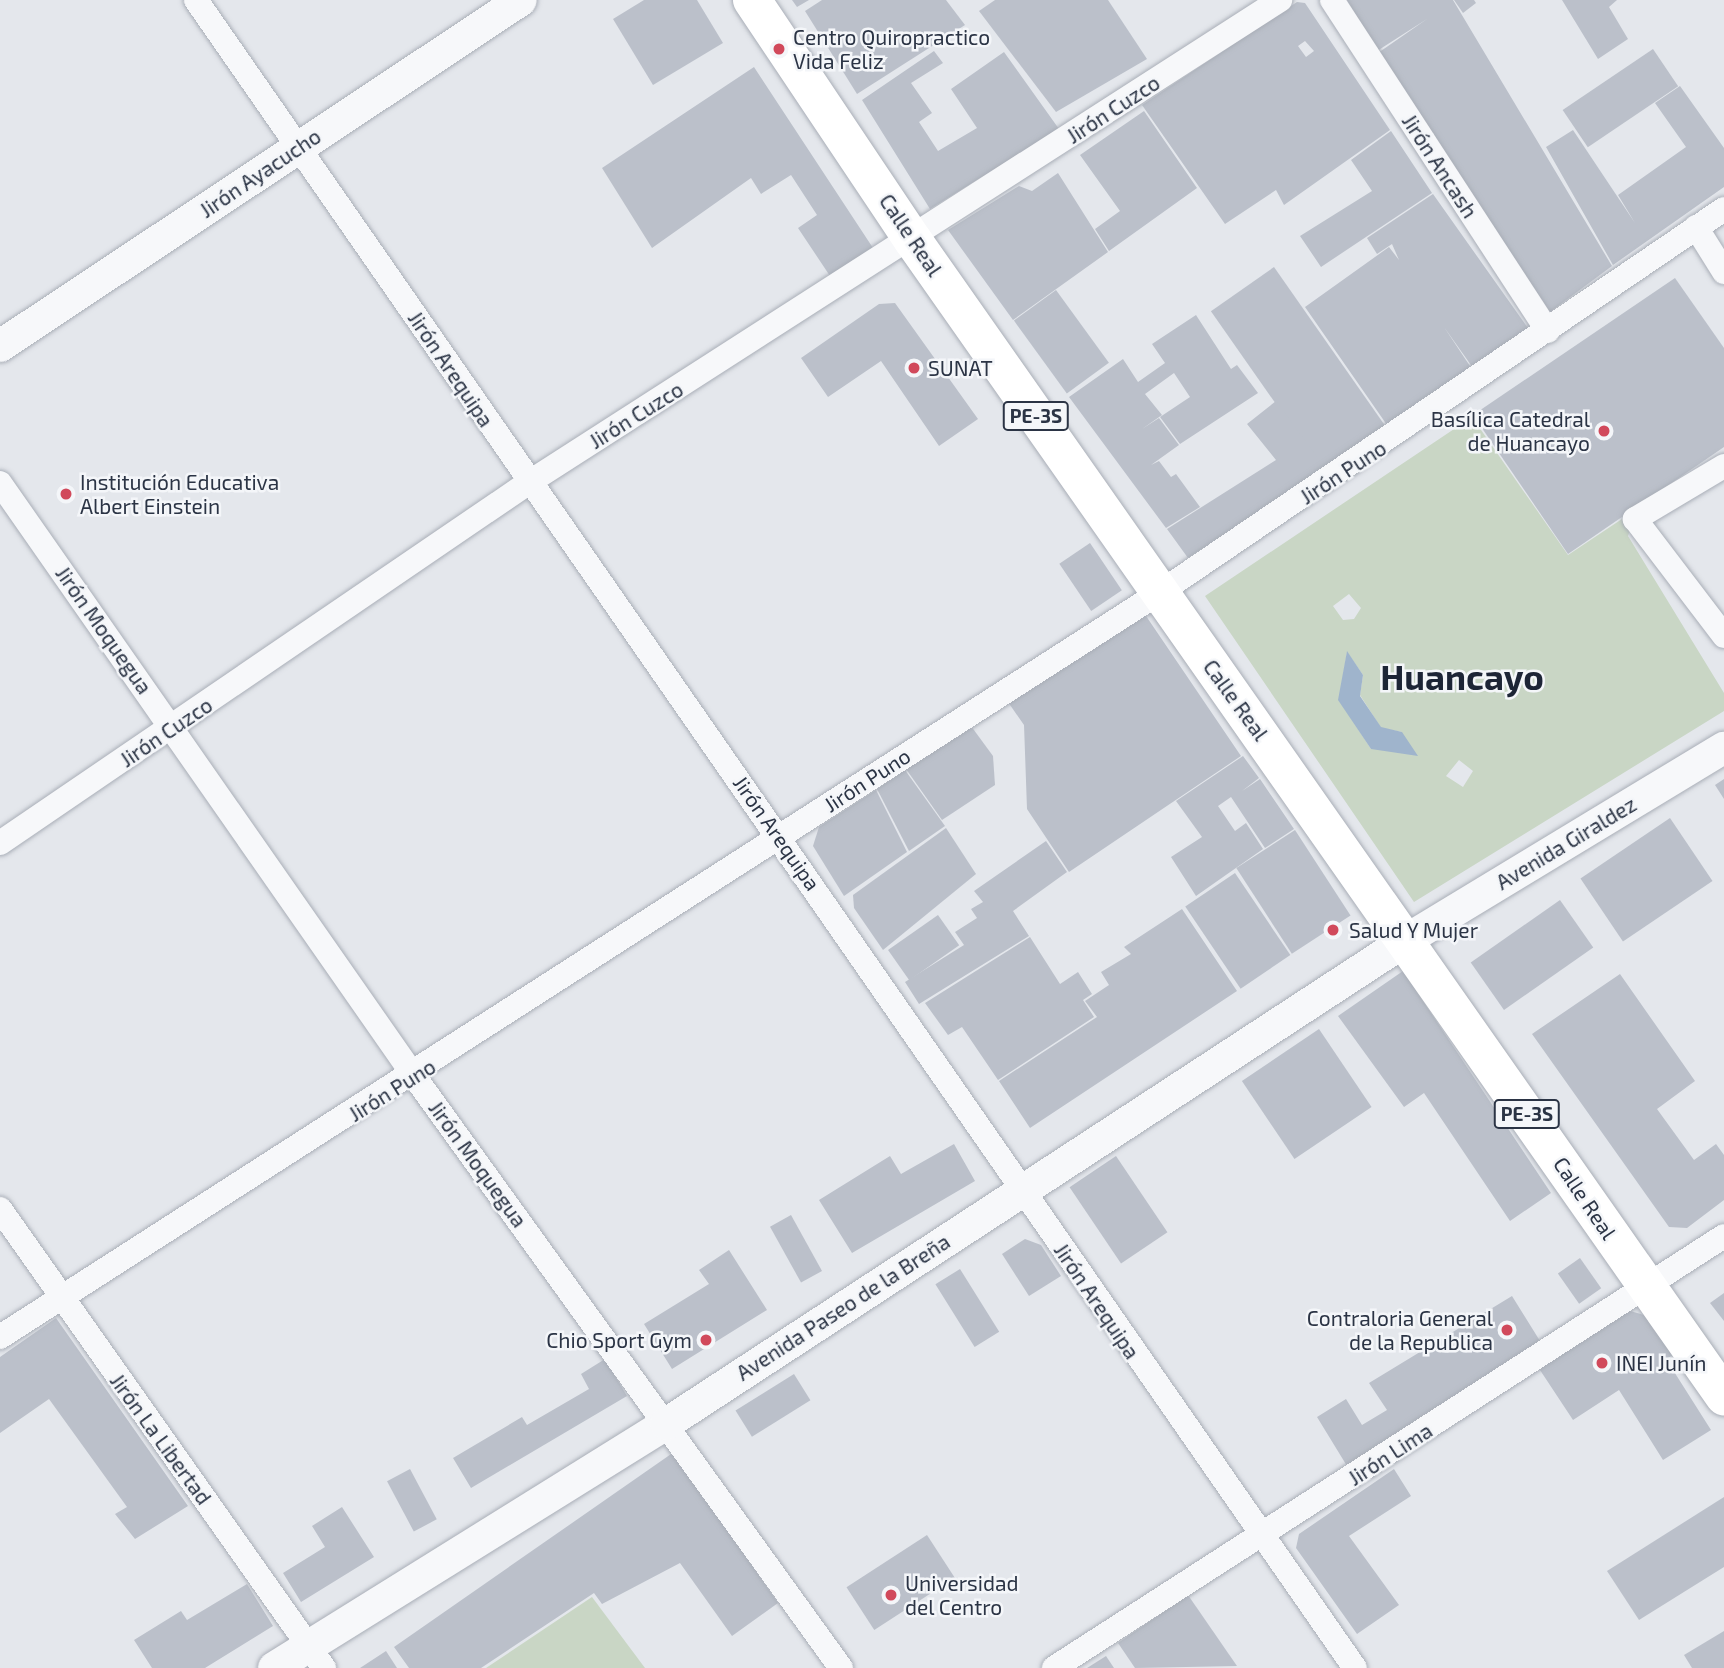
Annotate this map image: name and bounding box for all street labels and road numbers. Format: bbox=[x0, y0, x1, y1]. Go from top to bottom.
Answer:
street label: Jirón Cuzco bbox=[1062, 70, 1164, 148]
street label: Jirón Ancash bbox=[1397, 109, 1483, 223]
street label: Jirón Ayacucho bbox=[194, 123, 326, 223]
street label: Calle Real bbox=[874, 189, 948, 281]
street label: Jirón Arequipa bbox=[403, 306, 499, 432]
street label: Jirón Cuzco bbox=[584, 376, 688, 454]
road number: PE-3S bbox=[1003, 400, 1069, 432]
street label: Jirón Puno bbox=[1295, 435, 1391, 509]
street label: Jirón Moquegua bbox=[51, 561, 157, 699]
street label: Calle Real bbox=[1198, 655, 1274, 745]
street label: Jirón Cuzco bbox=[115, 692, 217, 772]
street label: Jirón Puno bbox=[819, 743, 915, 817]
street label: Jirón Arequipa bbox=[728, 771, 826, 895]
street label: Avenida Giraldez bbox=[1491, 791, 1641, 895]
street label: Jirón Puno bbox=[344, 1053, 440, 1127]
street label: Jirón Moquegua bbox=[424, 1096, 532, 1232]
road number: PE-3S bbox=[1494, 1098, 1560, 1130]
street label: Calle Real bbox=[1548, 1152, 1622, 1244]
street label: Avenida Paseo de la Breña bbox=[731, 1228, 955, 1386]
street label: Jirón Arequipa bbox=[1049, 1238, 1145, 1364]
street label: Jirón La Libertad bbox=[105, 1369, 217, 1509]
street label: Jirón Lima bbox=[1343, 1417, 1437, 1491]

